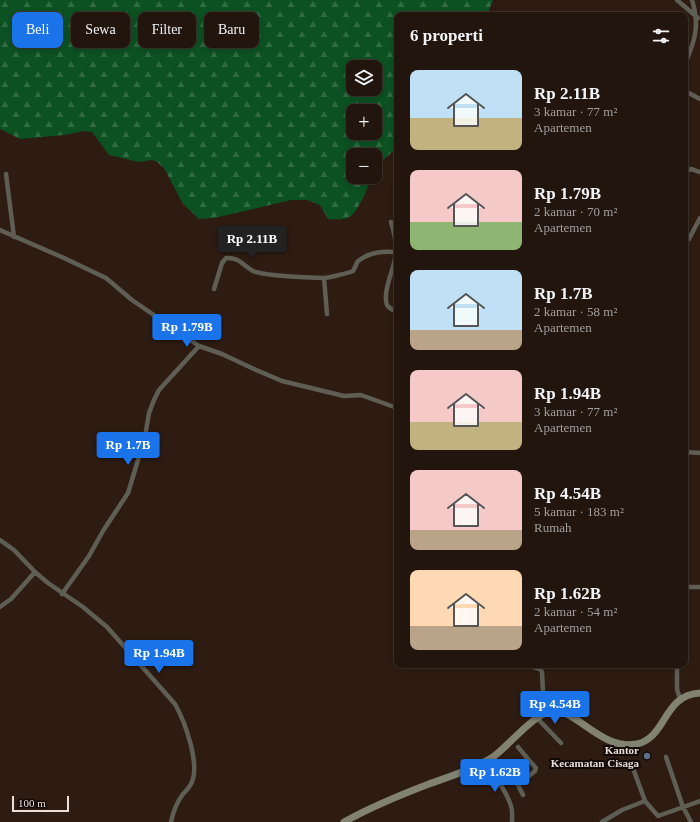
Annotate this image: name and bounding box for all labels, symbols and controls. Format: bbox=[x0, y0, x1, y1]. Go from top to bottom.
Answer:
chip: Beli bbox=[12, 12, 63, 48]
chip: Sewa bbox=[71, 12, 130, 48]
chip: Filter bbox=[138, 12, 196, 48]
chip: Baru bbox=[204, 12, 259, 48]
icon: filters bbox=[650, 25, 672, 47]
text: 6 properti bbox=[410, 26, 483, 45]
map controls bbox=[346, 60, 382, 184]
button: layers bbox=[346, 60, 382, 96]
text: Rp 2.11B bbox=[534, 84, 600, 103]
icon: home bbox=[442, 86, 490, 134]
button: + bbox=[346, 104, 382, 140]
text: 3 kamar · 77 m² bbox=[534, 104, 617, 119]
text: Apartemen bbox=[534, 120, 592, 135]
button: − bbox=[346, 148, 382, 184]
text: Rp 1.79B bbox=[534, 184, 601, 203]
icon: home bbox=[442, 186, 490, 234]
text: 2 kamar · 70 m² bbox=[534, 204, 617, 219]
text: Apartemen bbox=[534, 220, 592, 235]
pin: Rp 2.11B bbox=[211, 226, 293, 260]
text: Rp 2.11B bbox=[227, 231, 277, 246]
text: Rp 1.7B bbox=[534, 284, 593, 303]
icon: home bbox=[442, 286, 490, 334]
text: 2 kamar · 58 m² bbox=[534, 304, 617, 319]
pin: Rp 1.79B bbox=[146, 314, 228, 348]
text: Rp 1.79B bbox=[161, 319, 213, 334]
text: Apartemen bbox=[534, 320, 592, 335]
text: Rp 1.94B bbox=[534, 384, 601, 403]
icon: home bbox=[442, 386, 490, 434]
text: 3 kamar · 77 m² bbox=[534, 404, 617, 419]
text: Apartemen bbox=[534, 420, 592, 435]
pin: Rp 1.7B bbox=[91, 432, 165, 466]
text: Rp 1.7B bbox=[106, 437, 150, 452]
text: Rp 4.54B bbox=[534, 484, 601, 503]
icon: home bbox=[442, 486, 490, 534]
text: 5 kamar · 183 m² bbox=[534, 504, 624, 519]
text: Rumah bbox=[534, 520, 572, 535]
text: Rp 1.62B bbox=[534, 584, 601, 603]
icon: home bbox=[442, 586, 490, 634]
text: 2 kamar · 54 m² bbox=[534, 604, 617, 619]
text: Apartemen bbox=[534, 620, 592, 635]
pin: Rp 1.94B bbox=[118, 640, 200, 674]
text: Rp 1.94B bbox=[133, 645, 185, 660]
pin: Rp 4.54B bbox=[514, 691, 596, 725]
text: Rp 4.54B bbox=[529, 696, 581, 711]
place label: Kantor Kecamatan Cisaga bbox=[551, 744, 639, 769]
marker: Kantor Kecamatan Cisaga bbox=[642, 751, 652, 761]
pin: Rp 1.62B bbox=[454, 759, 536, 793]
text: Rp 1.62B bbox=[469, 764, 521, 779]
scale bar bbox=[12, 794, 69, 813]
text: 100 m bbox=[18, 797, 46, 809]

